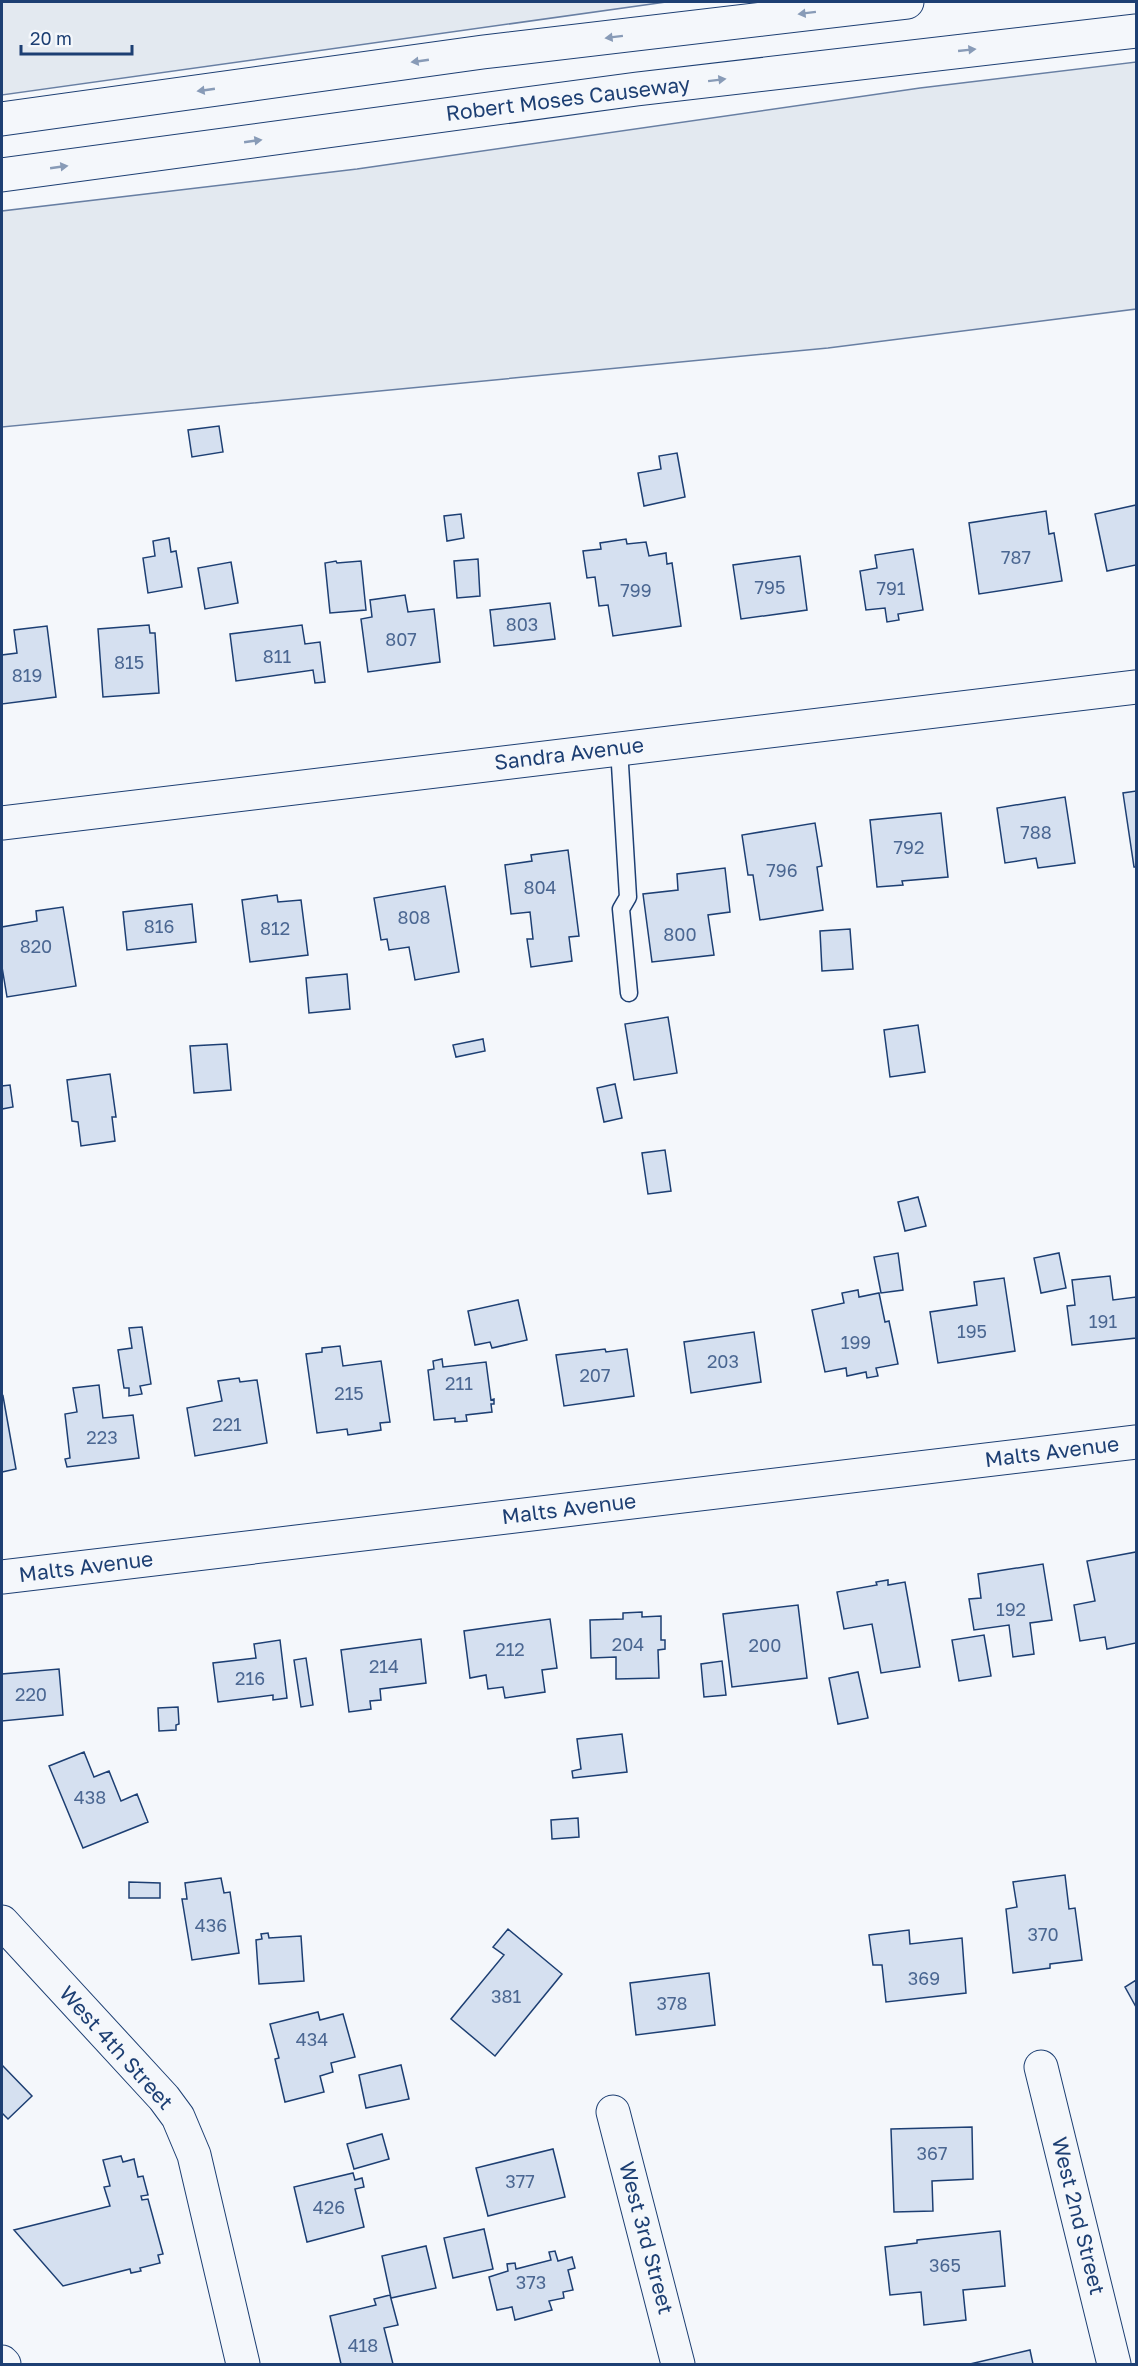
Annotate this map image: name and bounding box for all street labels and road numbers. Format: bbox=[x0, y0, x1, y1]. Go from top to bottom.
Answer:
street label: Robert Moses Causeway bbox=[444, 70, 692, 126]
street label: Sandra Avenue bbox=[493, 731, 645, 775]
street label: Malts Avenue bbox=[983, 1430, 1121, 1472]
street label: Malts Avenue bbox=[500, 1487, 638, 1529]
street label: Malts Avenue bbox=[17, 1545, 155, 1587]
street label: West 4th Street bbox=[54, 1980, 179, 2115]
street label: West 2nd Street bbox=[1047, 2134, 1111, 2297]
street label: West 3rd Street bbox=[614, 2159, 680, 2317]

